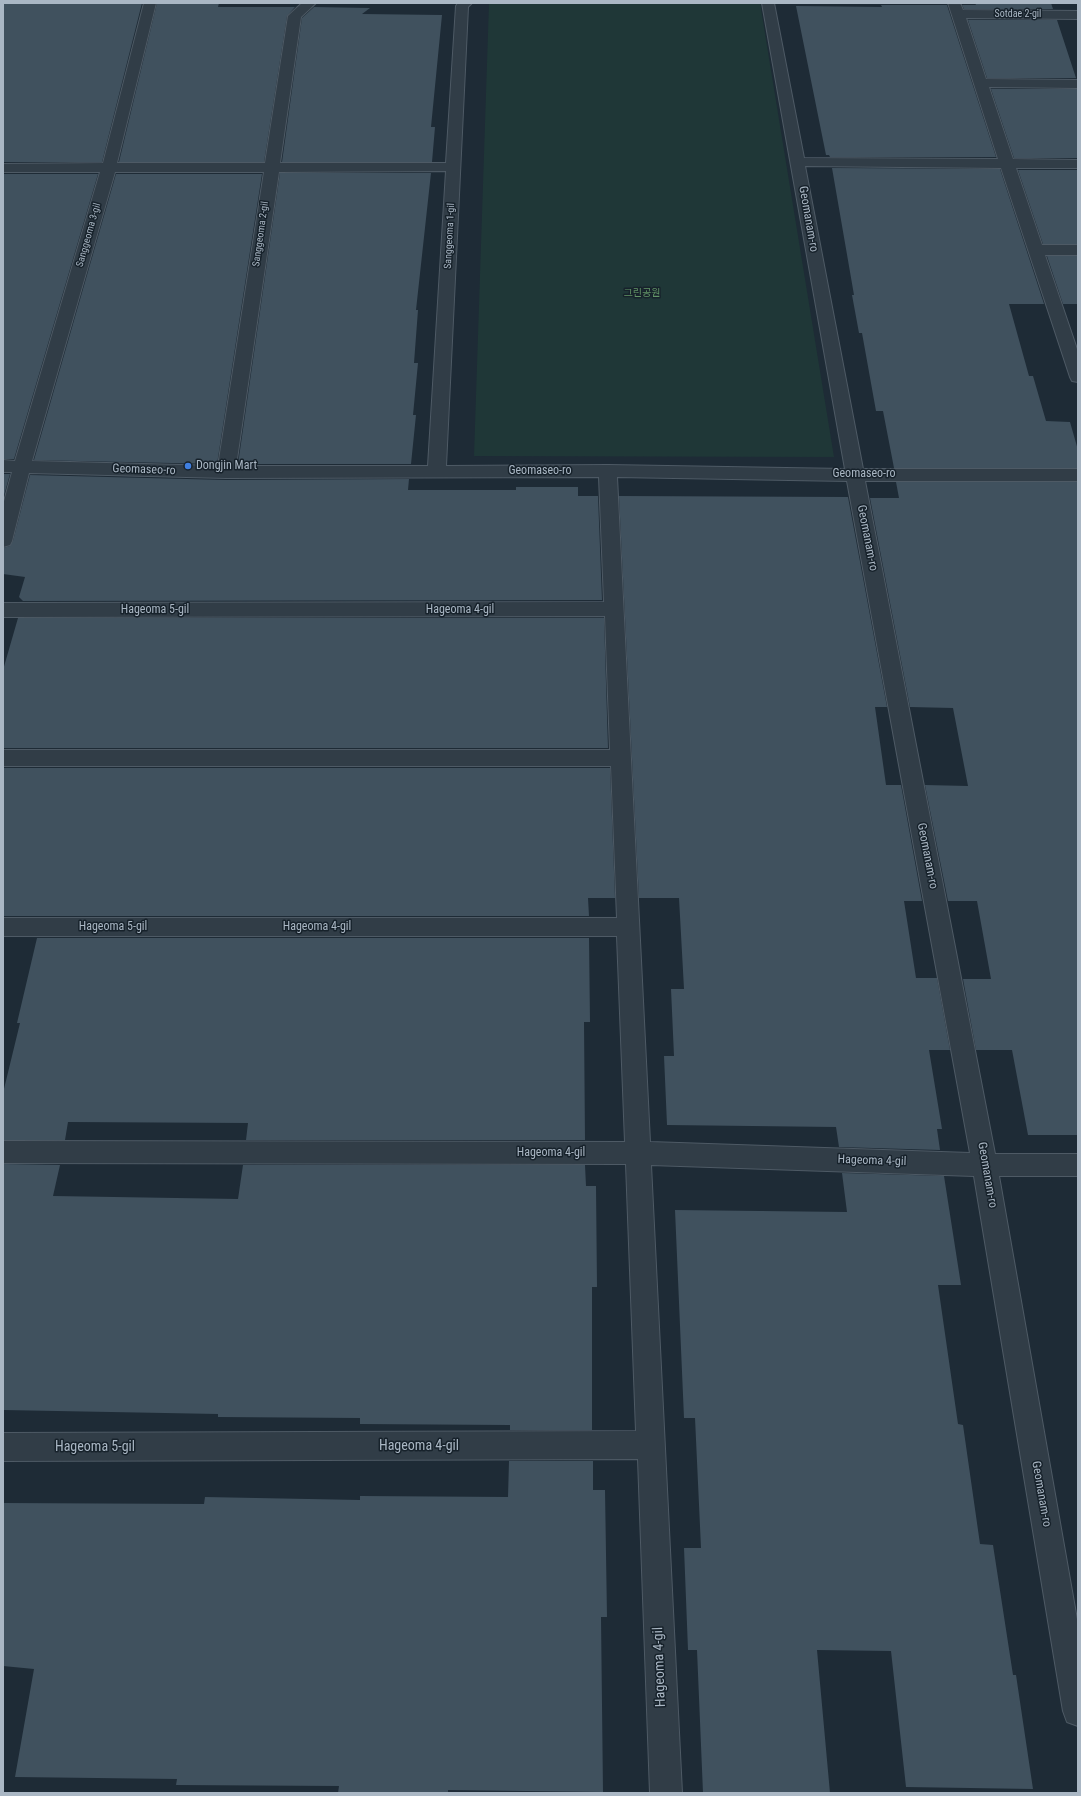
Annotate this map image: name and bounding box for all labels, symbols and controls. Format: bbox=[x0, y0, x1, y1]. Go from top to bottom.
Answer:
street label: Sotdae 2-gil bbox=[995, 8, 1041, 20]
street label: Geomanam-ro bbox=[795, 185, 821, 253]
street label: Sanggeoma 2-gil bbox=[250, 201, 272, 267]
street label: Sanggeoma 3-gil bbox=[74, 202, 104, 268]
street label: Sanggeoma 1-gil bbox=[442, 203, 458, 269]
park label: 그린공원 bbox=[624, 287, 660, 299]
place label: Dongjin Mart bbox=[196, 459, 257, 473]
marker: Dongjin Mart bbox=[183, 461, 193, 471]
street label: Geomaseo-ro bbox=[112, 462, 176, 478]
street label: Geomaseo-ro bbox=[508, 464, 572, 478]
street label: Geomaseo-ro bbox=[832, 467, 896, 481]
street label: Geomanam-ro bbox=[854, 504, 880, 572]
street label: Hageoma 5-gil bbox=[121, 603, 189, 617]
street label: Hageoma 4-gil bbox=[426, 603, 494, 617]
street label: Geomanam-ro bbox=[914, 822, 940, 890]
street label: Hageoma 5-gil bbox=[79, 920, 147, 934]
street label: Hageoma 4-gil bbox=[283, 920, 351, 934]
street label: Geomanam-ro bbox=[974, 1141, 1000, 1209]
street label: Hageoma 4-gil bbox=[517, 1146, 585, 1160]
street label: Hageoma 4-gil bbox=[837, 1153, 907, 1169]
street label: Hageoma 4-gil bbox=[379, 1438, 459, 1454]
street label: Hageoma 5-gil bbox=[55, 1439, 135, 1455]
street label: Geomanam-ro bbox=[1028, 1460, 1054, 1528]
street label: Hageoma 4-gil bbox=[650, 1627, 670, 1707]

